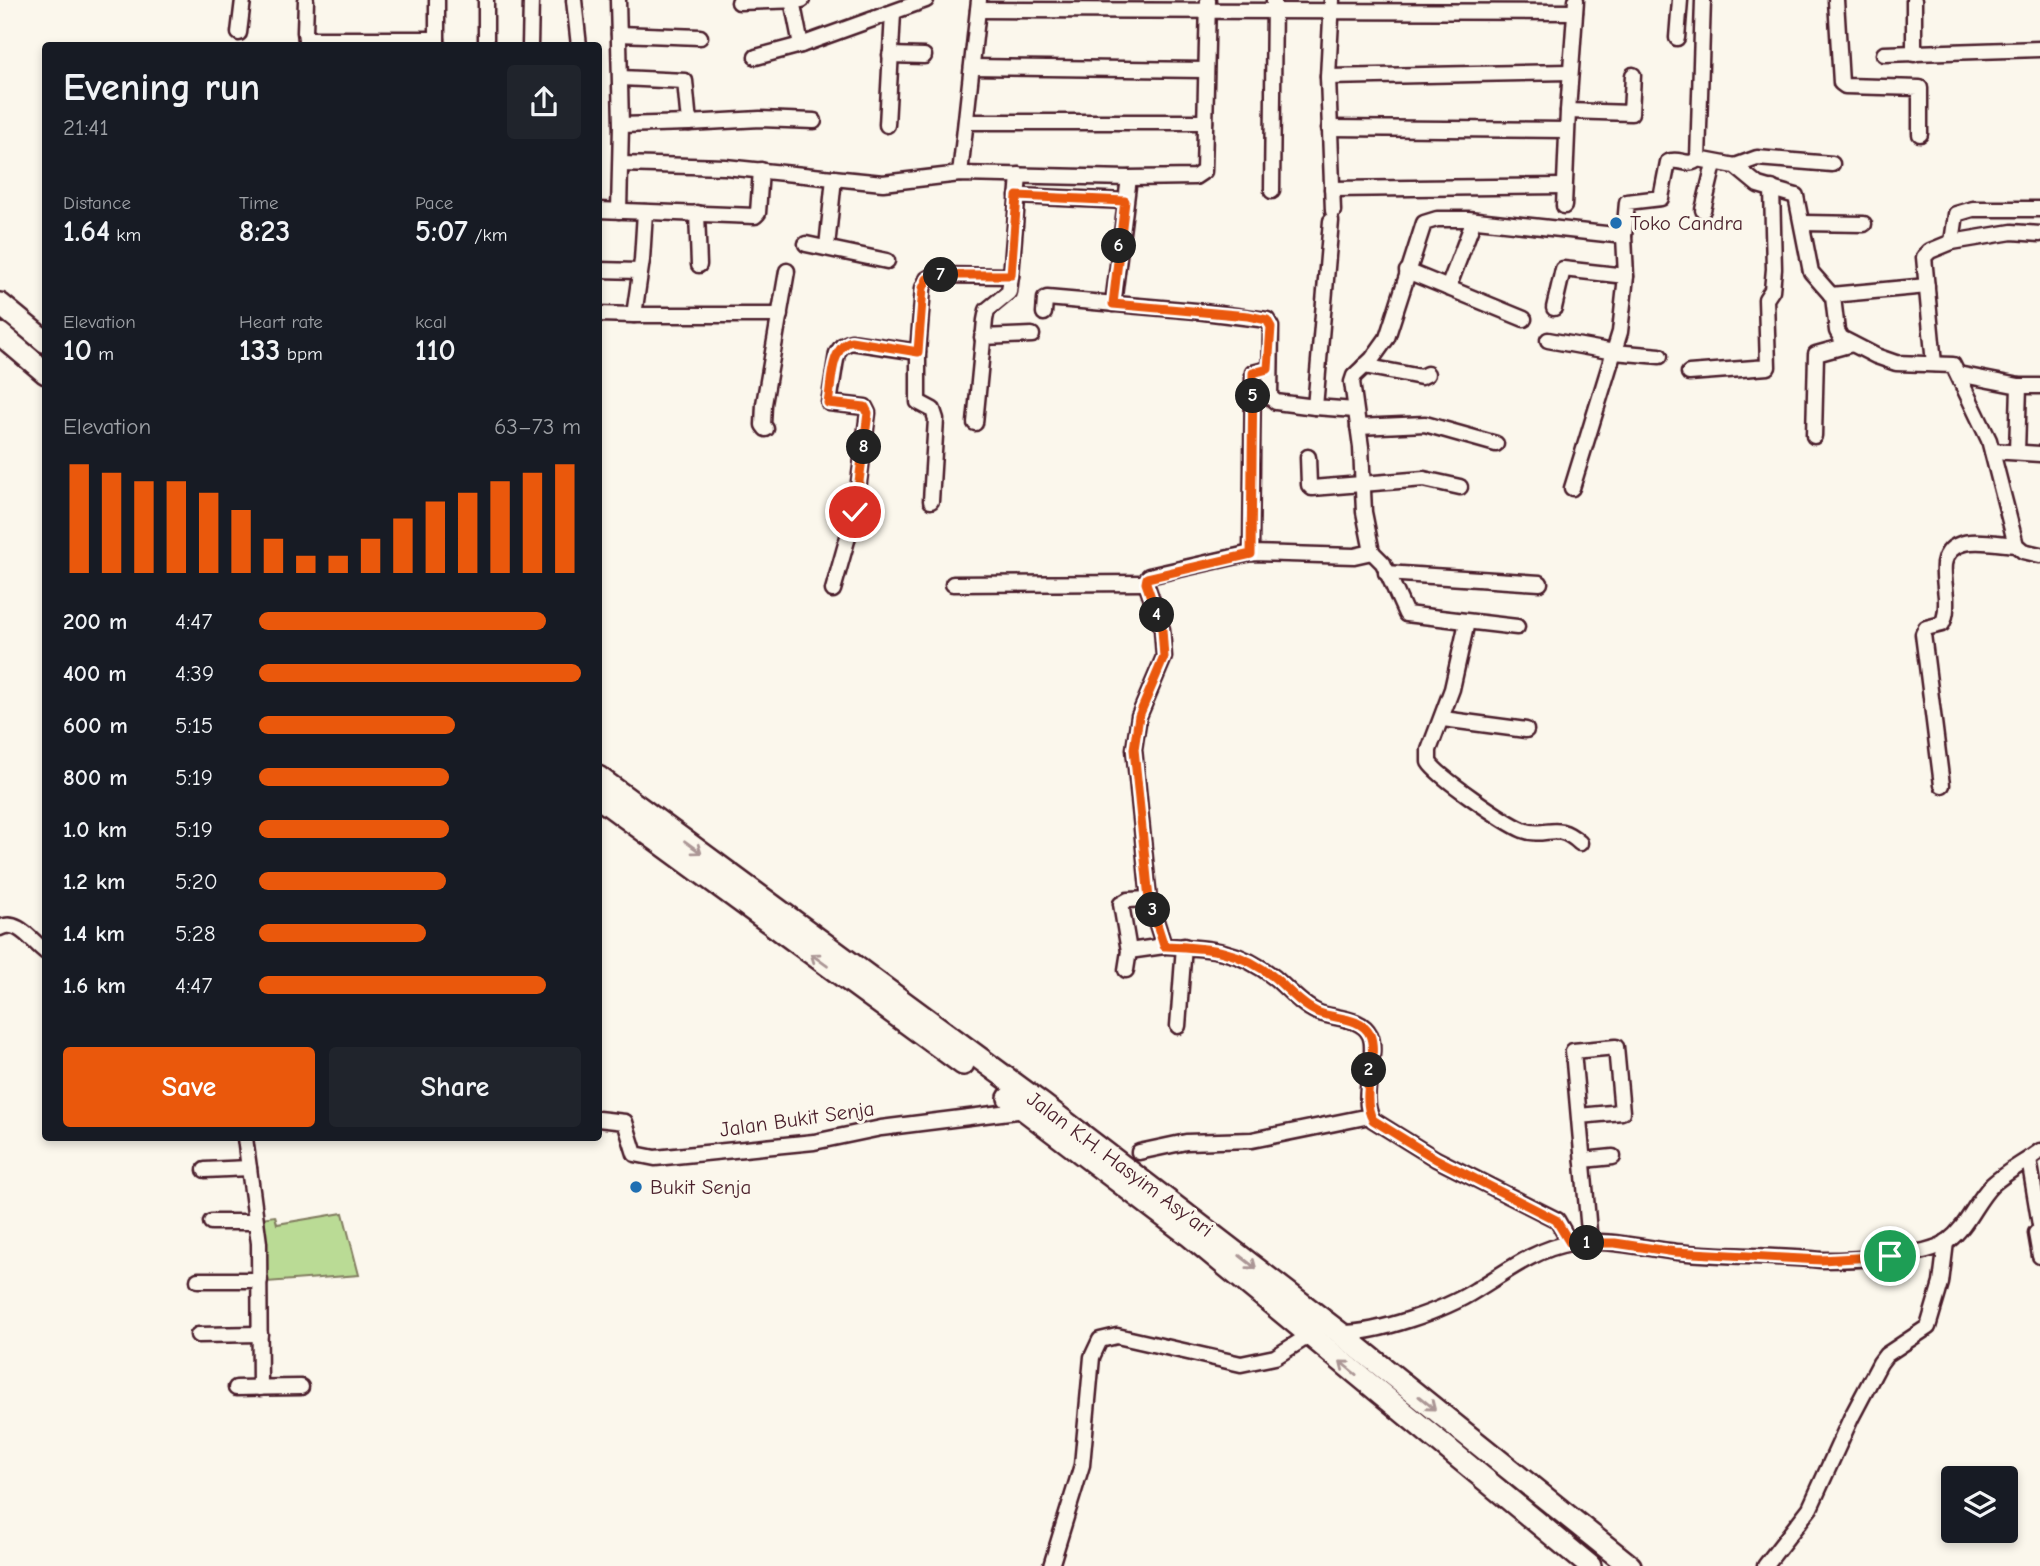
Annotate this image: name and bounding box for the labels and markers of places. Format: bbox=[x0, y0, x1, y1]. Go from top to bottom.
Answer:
place label: Toko Candra bbox=[1630, 211, 1743, 235]
marker: Toko Candra bbox=[1608, 215, 1624, 231]
pin: 6 bbox=[1102, 229, 1136, 264]
pin: 7 bbox=[923, 258, 958, 292]
pin: 5 bbox=[1236, 378, 1270, 414]
pin: 8 bbox=[846, 430, 882, 464]
pin bbox=[825, 482, 885, 542]
pin: 4 bbox=[1140, 598, 1174, 632]
pin: 3 bbox=[1136, 892, 1170, 928]
pin: 2 bbox=[1352, 1052, 1386, 1088]
place label: Bukit Senja bbox=[650, 1175, 751, 1199]
marker: Bukit Senja bbox=[628, 1179, 644, 1195]
pin: 1 bbox=[1570, 1226, 1604, 1260]
pin bbox=[1860, 1226, 1920, 1286]

